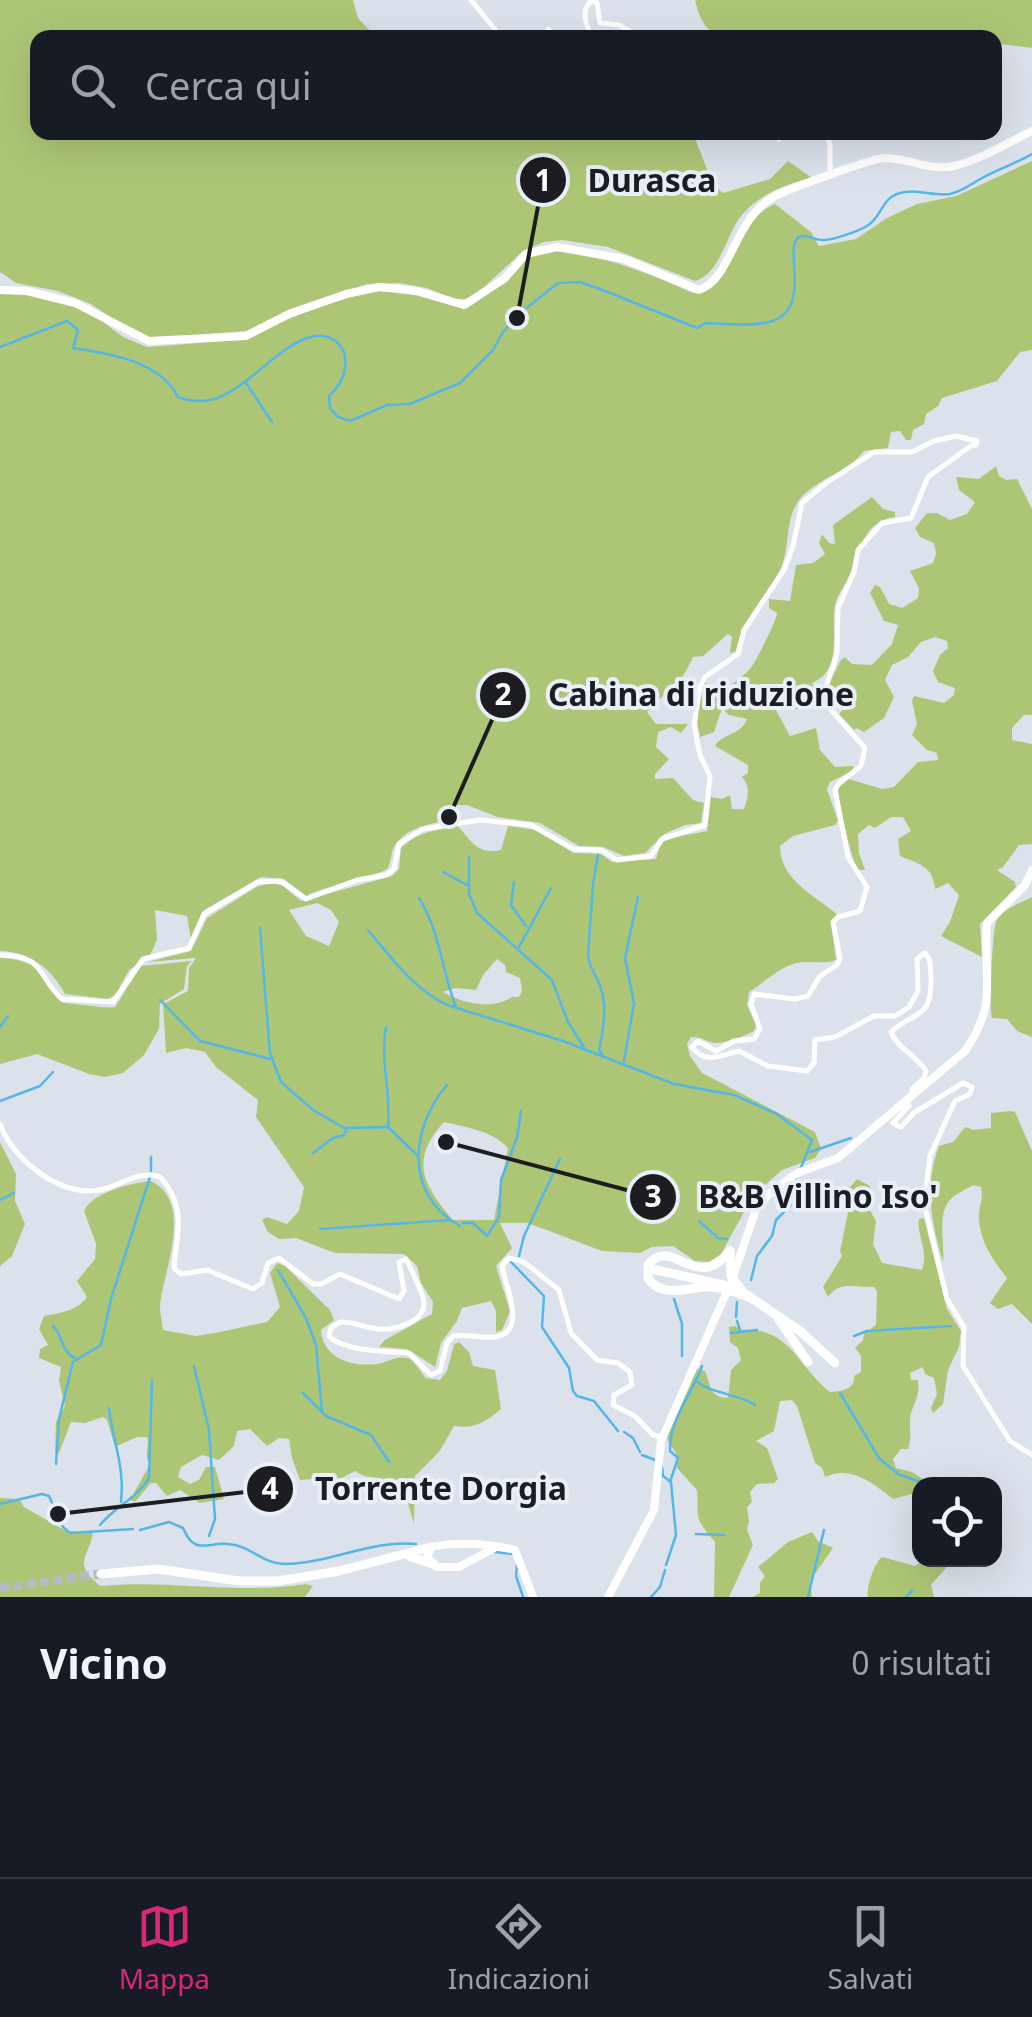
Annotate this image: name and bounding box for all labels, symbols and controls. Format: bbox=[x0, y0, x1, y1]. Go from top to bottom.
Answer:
search box bbox=[30, 30, 1002, 140]
icon: search bbox=[65, 58, 120, 113]
text: Cerca qui bbox=[145, 59, 311, 111]
callout: Durasca bbox=[518, 149, 736, 211]
text: Durasca bbox=[588, 158, 716, 201]
text: 1 bbox=[534, 159, 552, 200]
callout: Cabina di riduzione bbox=[478, 664, 874, 726]
text: Cabina di riduzione bbox=[548, 672, 854, 715]
text: 2 bbox=[494, 673, 512, 714]
callout: B&B Villino Iso' bbox=[628, 1166, 958, 1228]
text: B&B Villino Iso' bbox=[698, 1174, 938, 1217]
text: 3 bbox=[644, 1175, 662, 1216]
callout: Torrente Dorgia bbox=[245, 1458, 586, 1520]
text: Torrente Dorgia bbox=[315, 1466, 567, 1509]
text: 4 bbox=[261, 1467, 279, 1508]
map controls bbox=[912, 1477, 1002, 1567]
button: locate bbox=[912, 1477, 1002, 1567]
text: Vicino bbox=[40, 1634, 168, 1691]
text: 0 risultati bbox=[851, 1641, 992, 1684]
tab: Mappa bbox=[119, 1899, 210, 1997]
tab: Indicazioni bbox=[448, 1899, 590, 1997]
tab: Salvati bbox=[828, 1899, 913, 1997]

